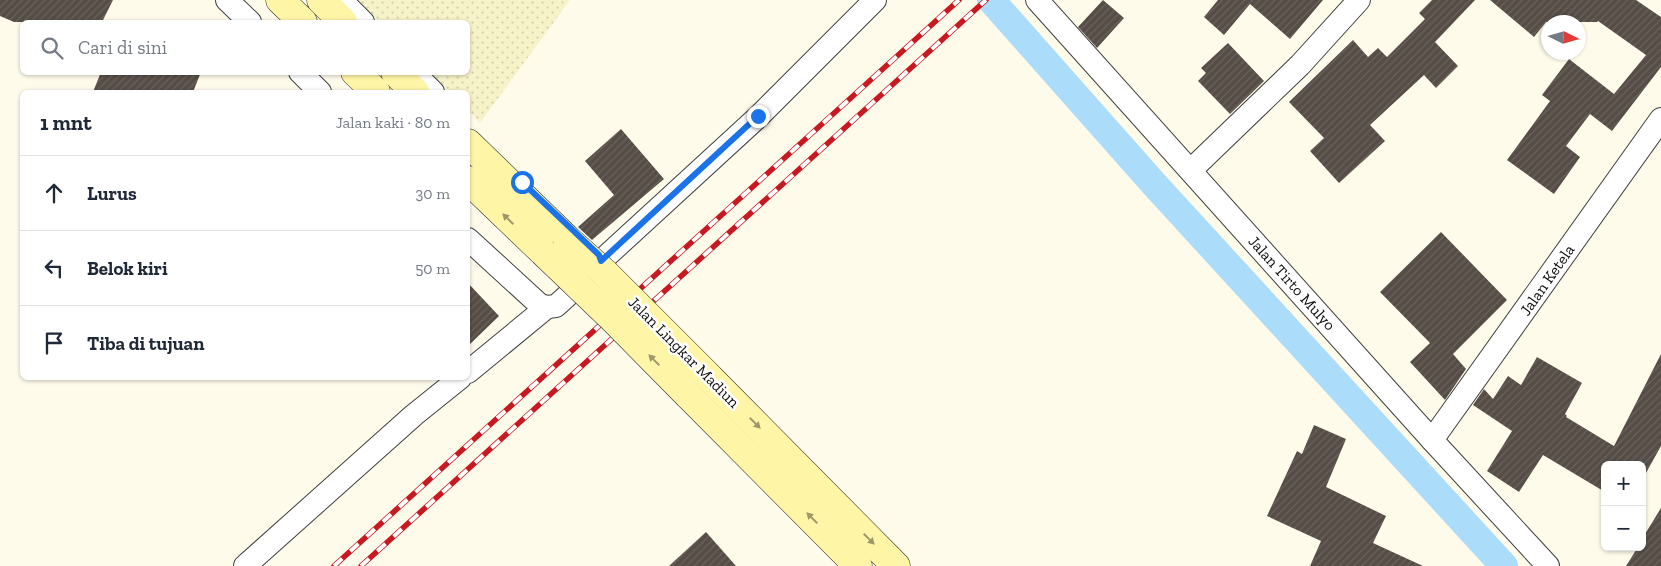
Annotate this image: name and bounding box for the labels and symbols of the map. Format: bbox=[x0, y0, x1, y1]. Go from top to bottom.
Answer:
north arrow bbox=[1541, 15, 1586, 60]
route end bbox=[747, 105, 770, 128]
route start bbox=[511, 171, 534, 194]
one-way arrow bbox=[502, 213, 514, 225]
street label: Jalan Tirto Mulyo bbox=[1244, 232, 1340, 334]
street label: Jalan Ketela bbox=[1516, 241, 1579, 319]
street label: Jalan Lingkar Madiun bbox=[624, 292, 744, 412]
one-way arrow bbox=[648, 354, 660, 366]
one-way arrow bbox=[749, 417, 761, 429]
one-way arrow bbox=[806, 513, 818, 525]
one-way arrow bbox=[863, 533, 875, 545]

